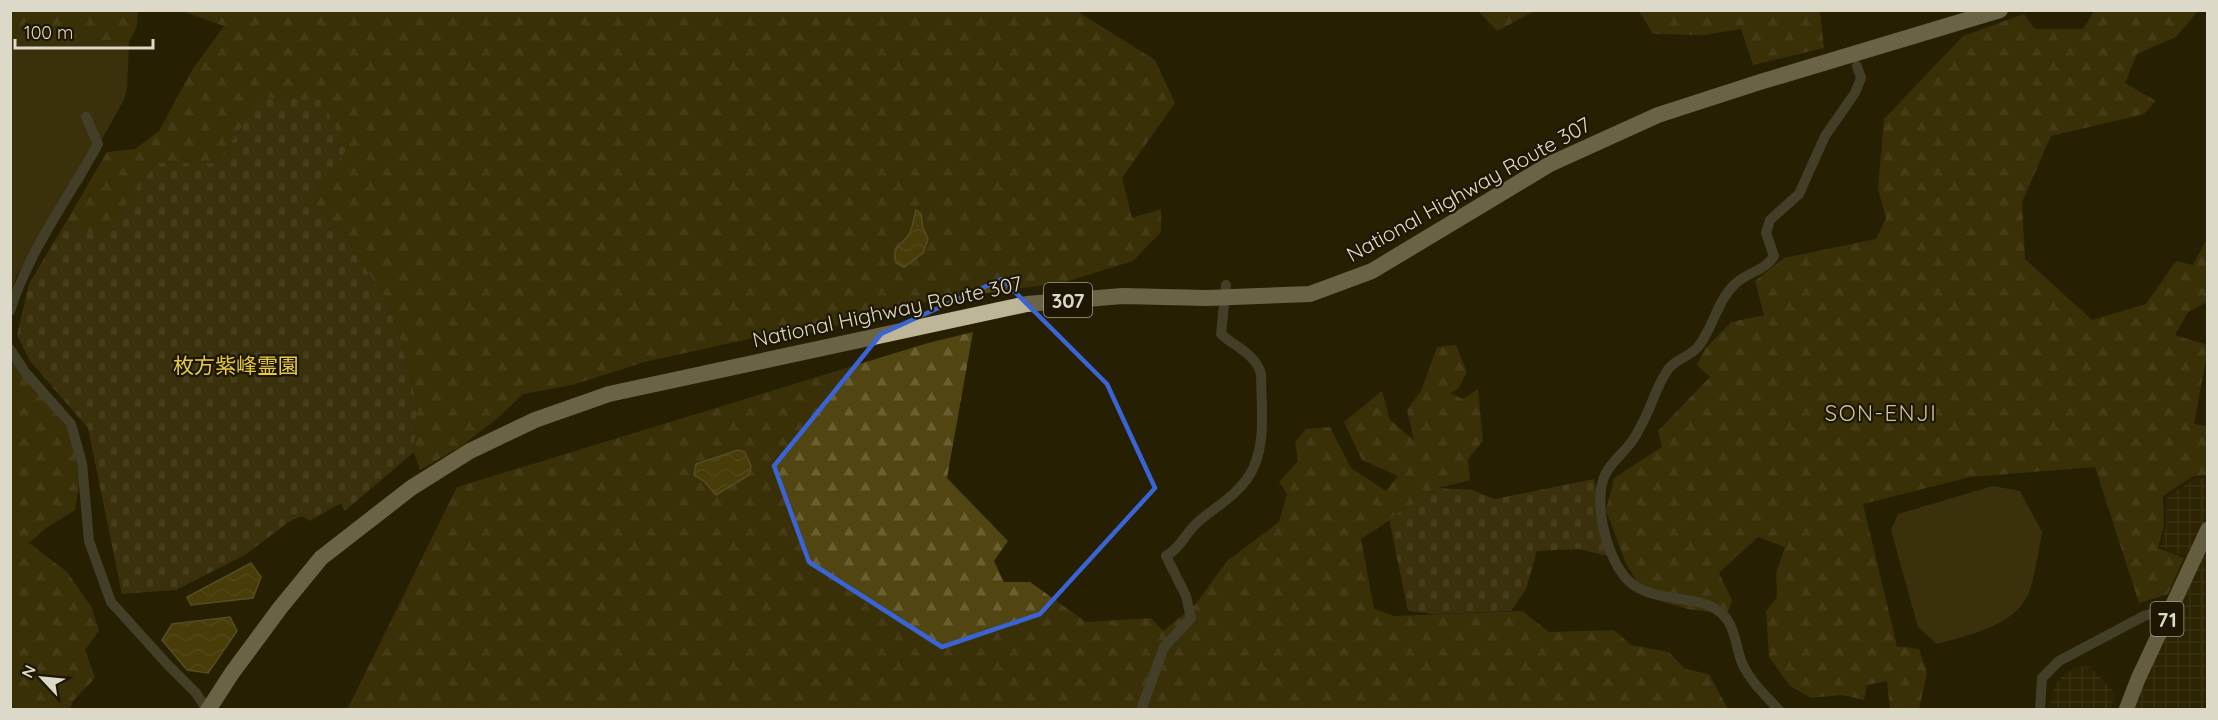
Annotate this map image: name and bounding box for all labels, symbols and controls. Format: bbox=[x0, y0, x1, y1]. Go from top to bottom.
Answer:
scale bar bbox=[15, 12, 153, 50]
text: 100 m bbox=[24, 21, 73, 44]
street label: National Highway Route 307 bbox=[1341, 111, 1595, 267]
street label: National Highway Route 307 bbox=[750, 270, 1024, 352]
road number: 307 bbox=[1044, 283, 1092, 317]
park label: 枚方紫峰霊園 bbox=[173, 352, 299, 378]
district label: SON-ENJI bbox=[1825, 399, 1937, 427]
road number: 71 bbox=[2150, 602, 2184, 636]
north arrow bbox=[12, 648, 72, 708]
text: N bbox=[17, 662, 40, 681]

